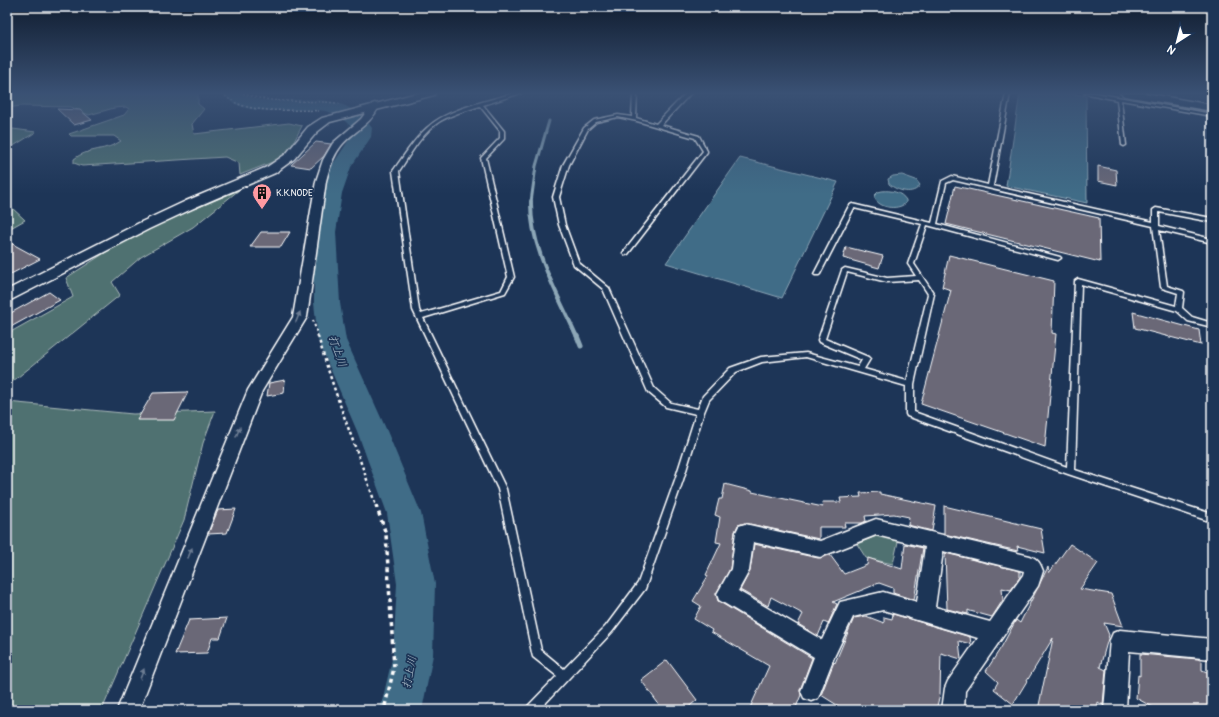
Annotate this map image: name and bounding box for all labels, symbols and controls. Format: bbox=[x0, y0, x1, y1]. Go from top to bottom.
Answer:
north arrow bbox=[1157, 22, 1197, 62]
text: N bbox=[1164, 42, 1178, 57]
building icon: K.K.NODE bbox=[251, 182, 273, 210]
place label: K.K.NODE bbox=[276, 188, 313, 199]
one-way arrow bbox=[296, 311, 302, 323]
water label: 打上川 bbox=[326, 333, 349, 369]
one-way arrow bbox=[235, 426, 241, 437]
one-way arrow bbox=[188, 546, 194, 558]
water label: 打上川 bbox=[400, 655, 419, 690]
one-way arrow bbox=[140, 667, 146, 679]

